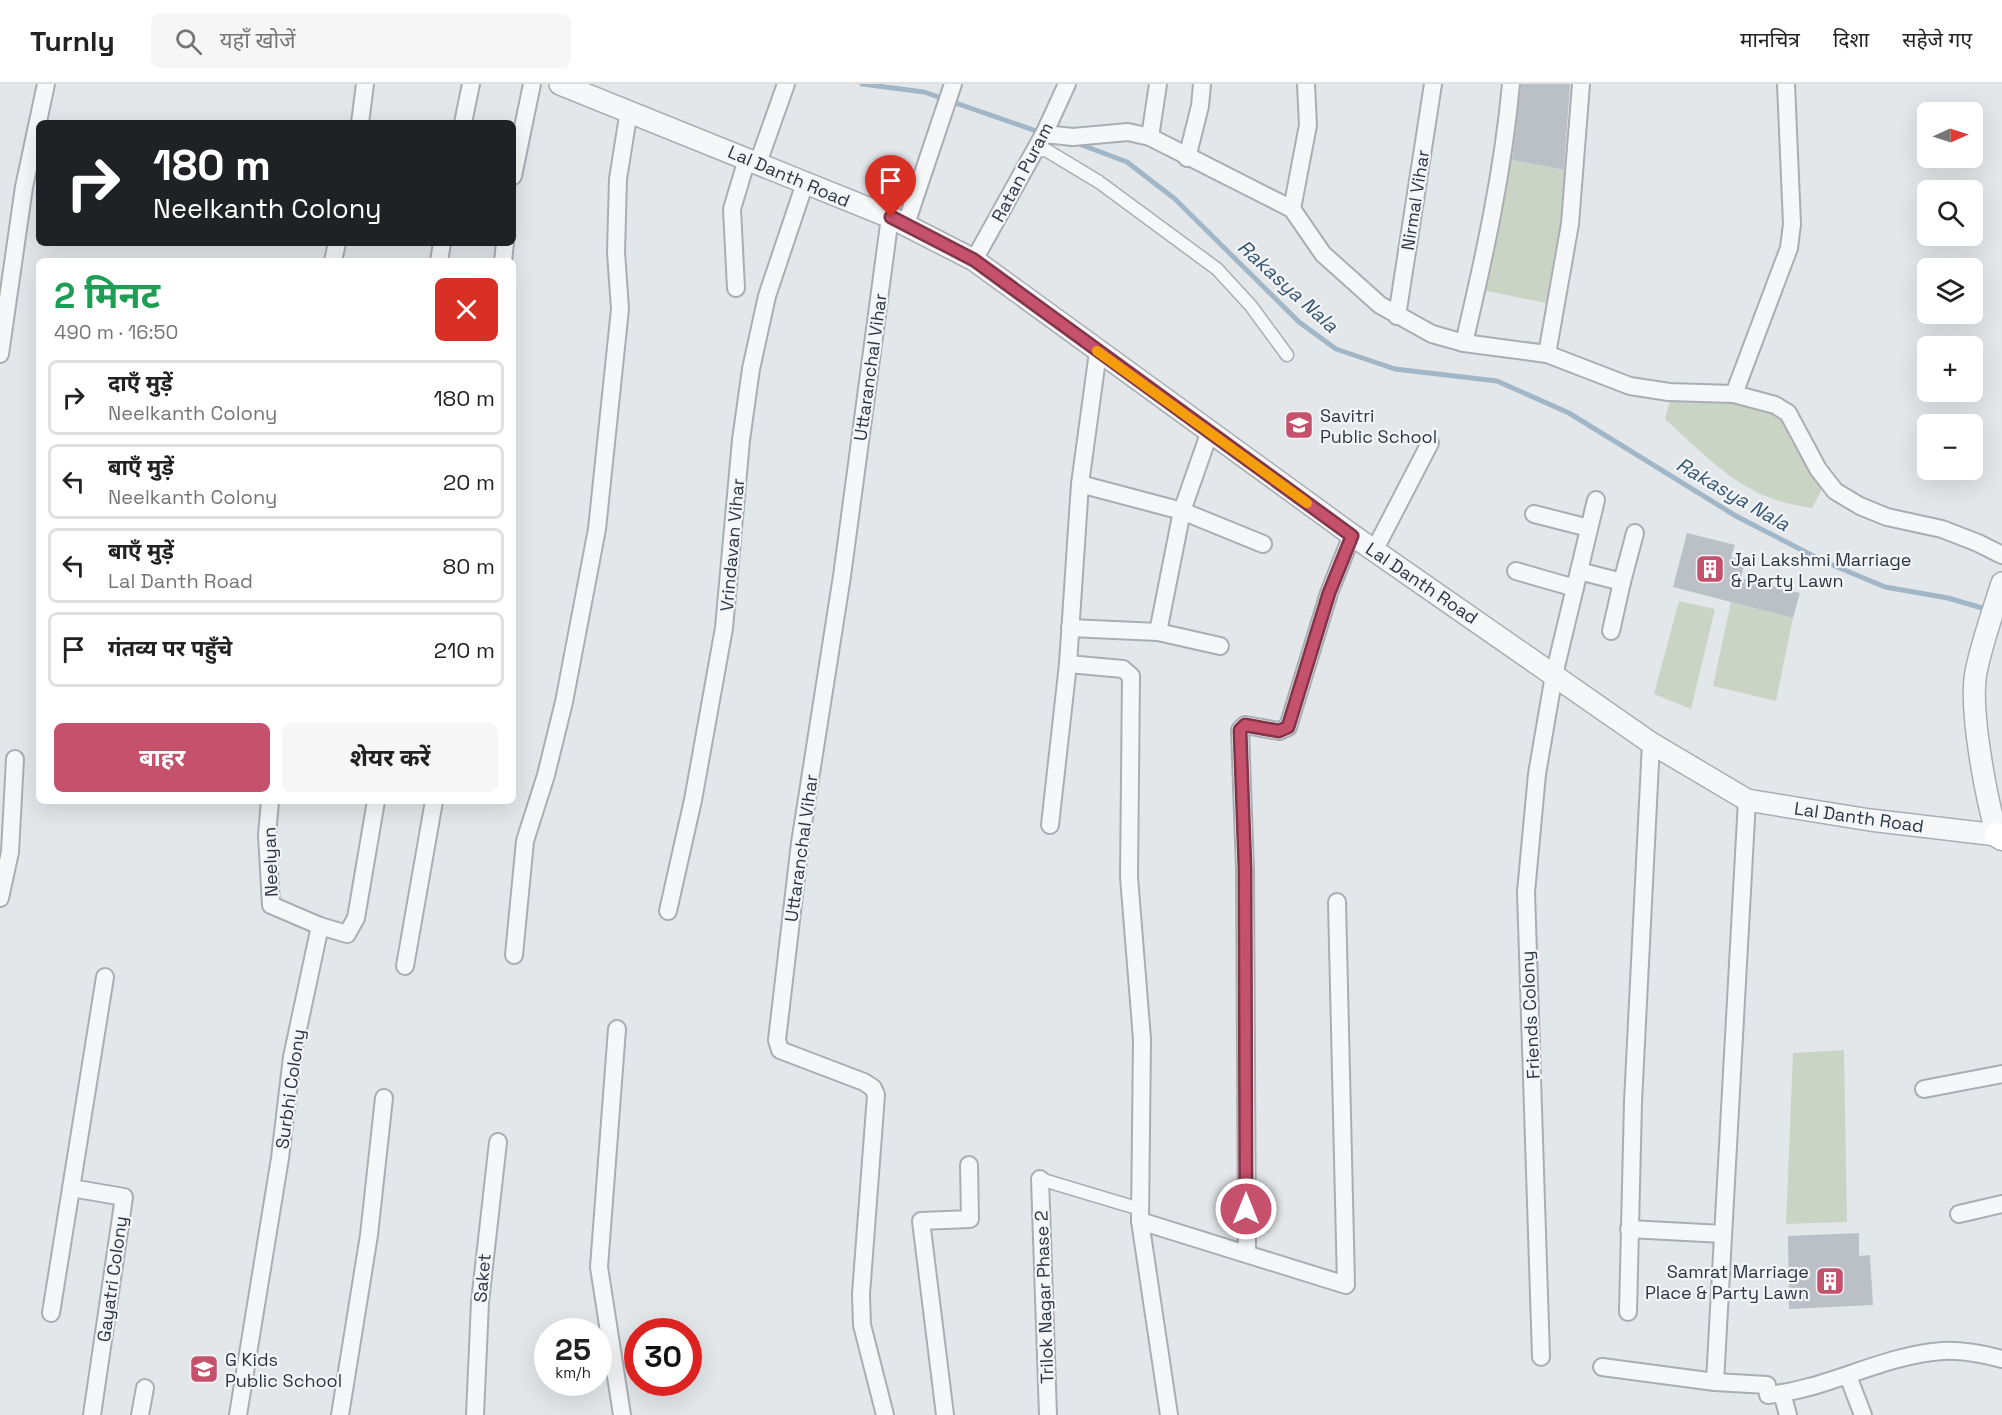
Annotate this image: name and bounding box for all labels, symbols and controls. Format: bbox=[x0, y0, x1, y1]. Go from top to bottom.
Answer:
search box bbox=[151, 14, 571, 68]
text: Turnly bbox=[30, 23, 115, 59]
icon: search bbox=[172, 25, 205, 58]
text: यहाँ खोजें bbox=[220, 26, 296, 54]
text: मानचित्र bbox=[1740, 26, 1800, 53]
text: दिशा bbox=[1833, 26, 1869, 53]
text: सहेजे गए bbox=[1902, 26, 1972, 53]
north arrow bbox=[1917, 102, 1983, 168]
map controls bbox=[1917, 102, 1983, 480]
street label: Ratan Puram bbox=[986, 118, 1058, 226]
text: 180 m bbox=[153, 139, 271, 192]
street label: Lal Danth Road bbox=[724, 140, 854, 212]
icon: right bbox=[54, 144, 132, 222]
street label: Nirmal Vihar bbox=[1396, 148, 1434, 252]
pin bbox=[865, 155, 916, 217]
icon: arrive bbox=[874, 164, 907, 197]
button: search bbox=[1917, 180, 1983, 246]
text: Neelkanth Colony bbox=[153, 191, 382, 226]
water label: Rakasya Nala bbox=[1232, 234, 1344, 338]
button: layers bbox=[1917, 258, 1983, 324]
text: 2 मिनट bbox=[54, 273, 160, 319]
button: close bbox=[435, 278, 498, 341]
street label: Uttaranchal Vihar bbox=[848, 291, 892, 442]
text: 490 m · 16:50 bbox=[54, 319, 178, 345]
button: + bbox=[1917, 336, 1983, 402]
text: दाएँ मुड़ें bbox=[108, 369, 173, 397]
icon: right bbox=[57, 381, 90, 414]
text: 180 m bbox=[433, 384, 495, 412]
text: Neelkanth Colony bbox=[108, 400, 277, 426]
place label: Savitri Public School bbox=[1320, 404, 1437, 448]
school or university icon: Savitri Public School bbox=[1283, 409, 1315, 441]
button: − bbox=[1917, 414, 1983, 480]
water label: Rakasya Nala bbox=[1672, 451, 1795, 537]
text: बाएँ मुड़ें bbox=[108, 453, 174, 481]
icon: left bbox=[57, 465, 90, 498]
text: 20 m bbox=[443, 468, 495, 496]
street label: Vrindavan Vihar bbox=[715, 477, 749, 613]
text: Neelkanth Colony bbox=[108, 484, 277, 510]
text: बाएँ मुड़ें bbox=[108, 537, 174, 565]
street label: Lal Danth Road bbox=[1362, 537, 1482, 629]
place label: Jai Lakshmi Marriage & Party Lawn bbox=[1731, 548, 1912, 592]
icon: left bbox=[57, 549, 90, 582]
text: 80 m bbox=[443, 552, 495, 580]
building icon: Jai Lakshmi Marriage & Party Lawn bbox=[1694, 553, 1726, 585]
text: Lal Danth Road bbox=[108, 568, 253, 594]
icon: arrive bbox=[57, 633, 90, 666]
text: गंतव्य पर पहुँचे bbox=[108, 634, 232, 662]
text: 210 m bbox=[434, 636, 495, 664]
button: बाहर bbox=[54, 723, 270, 792]
button: शेयर करें bbox=[282, 723, 498, 792]
street label: Uttaranchal Vihar bbox=[779, 772, 823, 923]
street label: Lal Danth Road bbox=[1793, 797, 1925, 837]
street label: Neelyan bbox=[257, 827, 283, 897]
street label: Friends Colony bbox=[1515, 950, 1545, 1080]
street label: Surbhi Colony bbox=[270, 1028, 310, 1150]
position arrow bbox=[1214, 1177, 1278, 1241]
street label: Trilok Nagar Phase 2 bbox=[1029, 1210, 1059, 1384]
street label: Gayatri Colony bbox=[92, 1215, 132, 1343]
street label: Saket bbox=[468, 1252, 496, 1304]
place label: Samrat Marriage Place & Party Lawn bbox=[1645, 1260, 1809, 1304]
building icon: Samrat Marriage Place & Party Lawn bbox=[1814, 1265, 1846, 1297]
speed limit sign: 30 bbox=[624, 1318, 702, 1396]
text: 25 bbox=[555, 1330, 591, 1369]
place label: G Kids Public School bbox=[225, 1348, 342, 1392]
school or university icon: G Kids Public School bbox=[188, 1353, 220, 1385]
text: km/h bbox=[555, 1363, 591, 1382]

